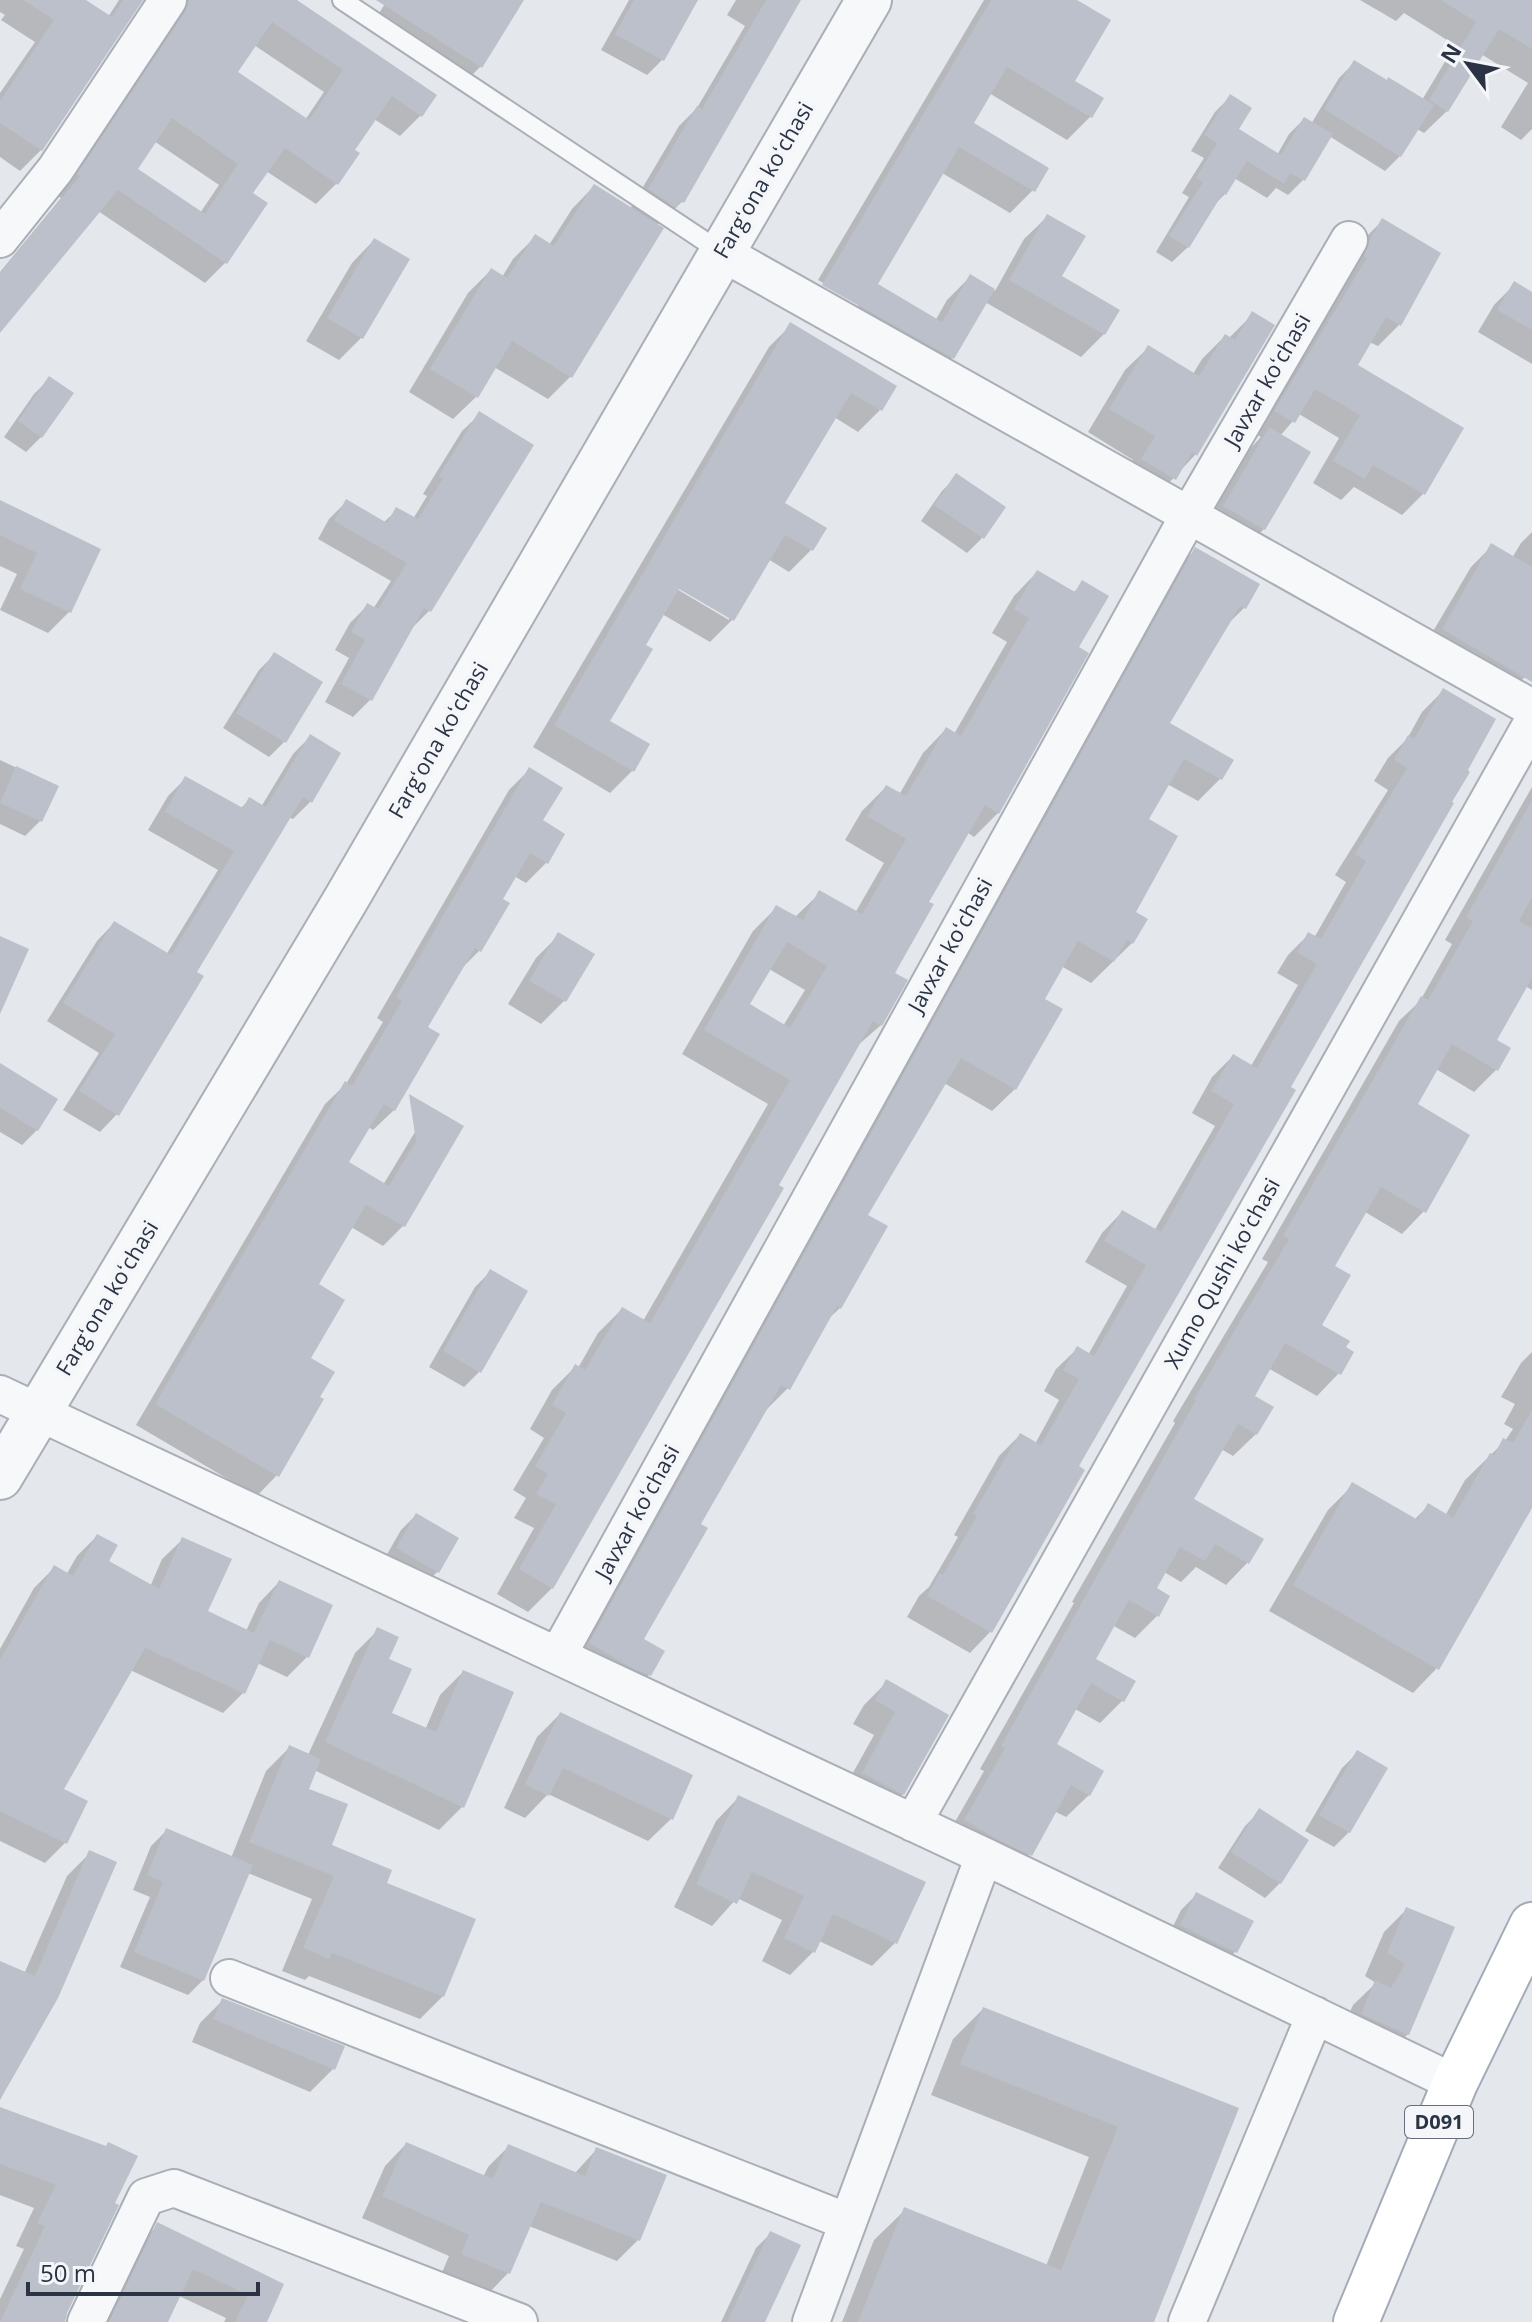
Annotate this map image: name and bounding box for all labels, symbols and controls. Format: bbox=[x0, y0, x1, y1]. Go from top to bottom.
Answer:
north arrow bbox=[1428, 24, 1508, 104]
text: N bbox=[1433, 37, 1468, 68]
street label: Fargʻona koʻchasi bbox=[705, 96, 819, 263]
street label: Javxar koʻchasi bbox=[1215, 307, 1317, 453]
street label: Fargʻona koʻchasi bbox=[380, 656, 494, 823]
street label: Javxar koʻchasi bbox=[899, 872, 998, 1019]
street label: Xumo Qushi koʻchasi bbox=[1156, 1172, 1286, 1373]
street label: Fargʻona koʻchasi bbox=[48, 1214, 164, 1381]
street label: Javxar koʻchasi bbox=[586, 1439, 685, 1586]
road number: D091 bbox=[1405, 2106, 1473, 2138]
scale bar bbox=[28, 2246, 258, 2296]
text: 50 m bbox=[40, 2256, 96, 2289]

